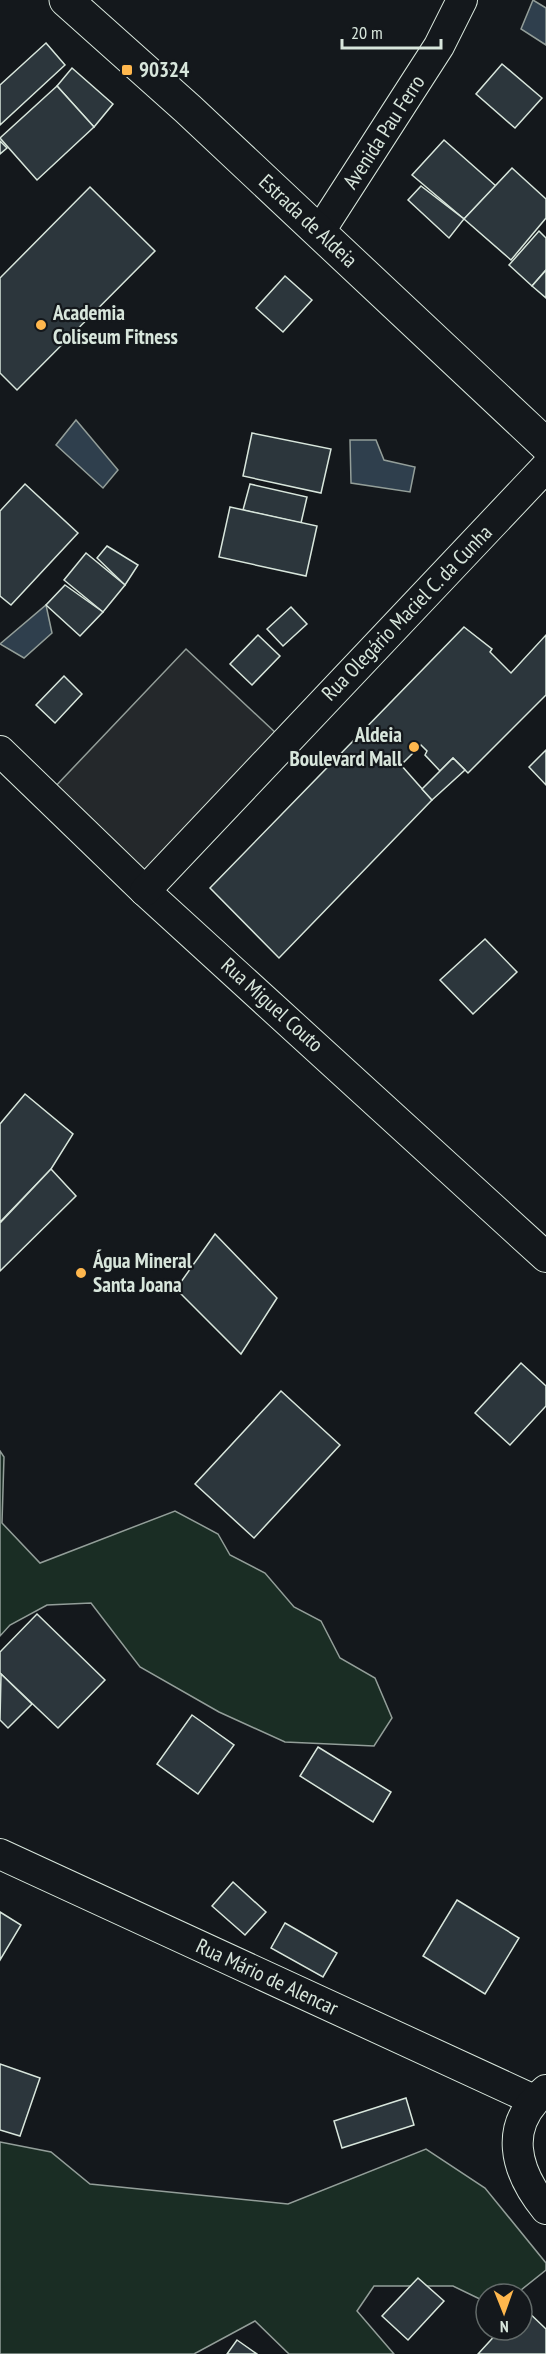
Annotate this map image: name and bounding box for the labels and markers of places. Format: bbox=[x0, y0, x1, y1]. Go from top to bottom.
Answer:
place label: 90324 bbox=[139, 56, 189, 83]
marker: 90324 bbox=[120, 63, 134, 77]
place label: Academia Coliseum Fitness bbox=[52, 299, 178, 350]
marker: Academia Coliseum Fitness bbox=[34, 318, 48, 332]
place label: Aldeia Boulevard Mall bbox=[289, 721, 403, 772]
marker: Aldeia Boulevard Mall bbox=[407, 740, 421, 754]
place label: Água Mineral Santa Joana bbox=[92, 1247, 193, 1298]
marker: Água Mineral Santa Joana bbox=[74, 1266, 88, 1280]

